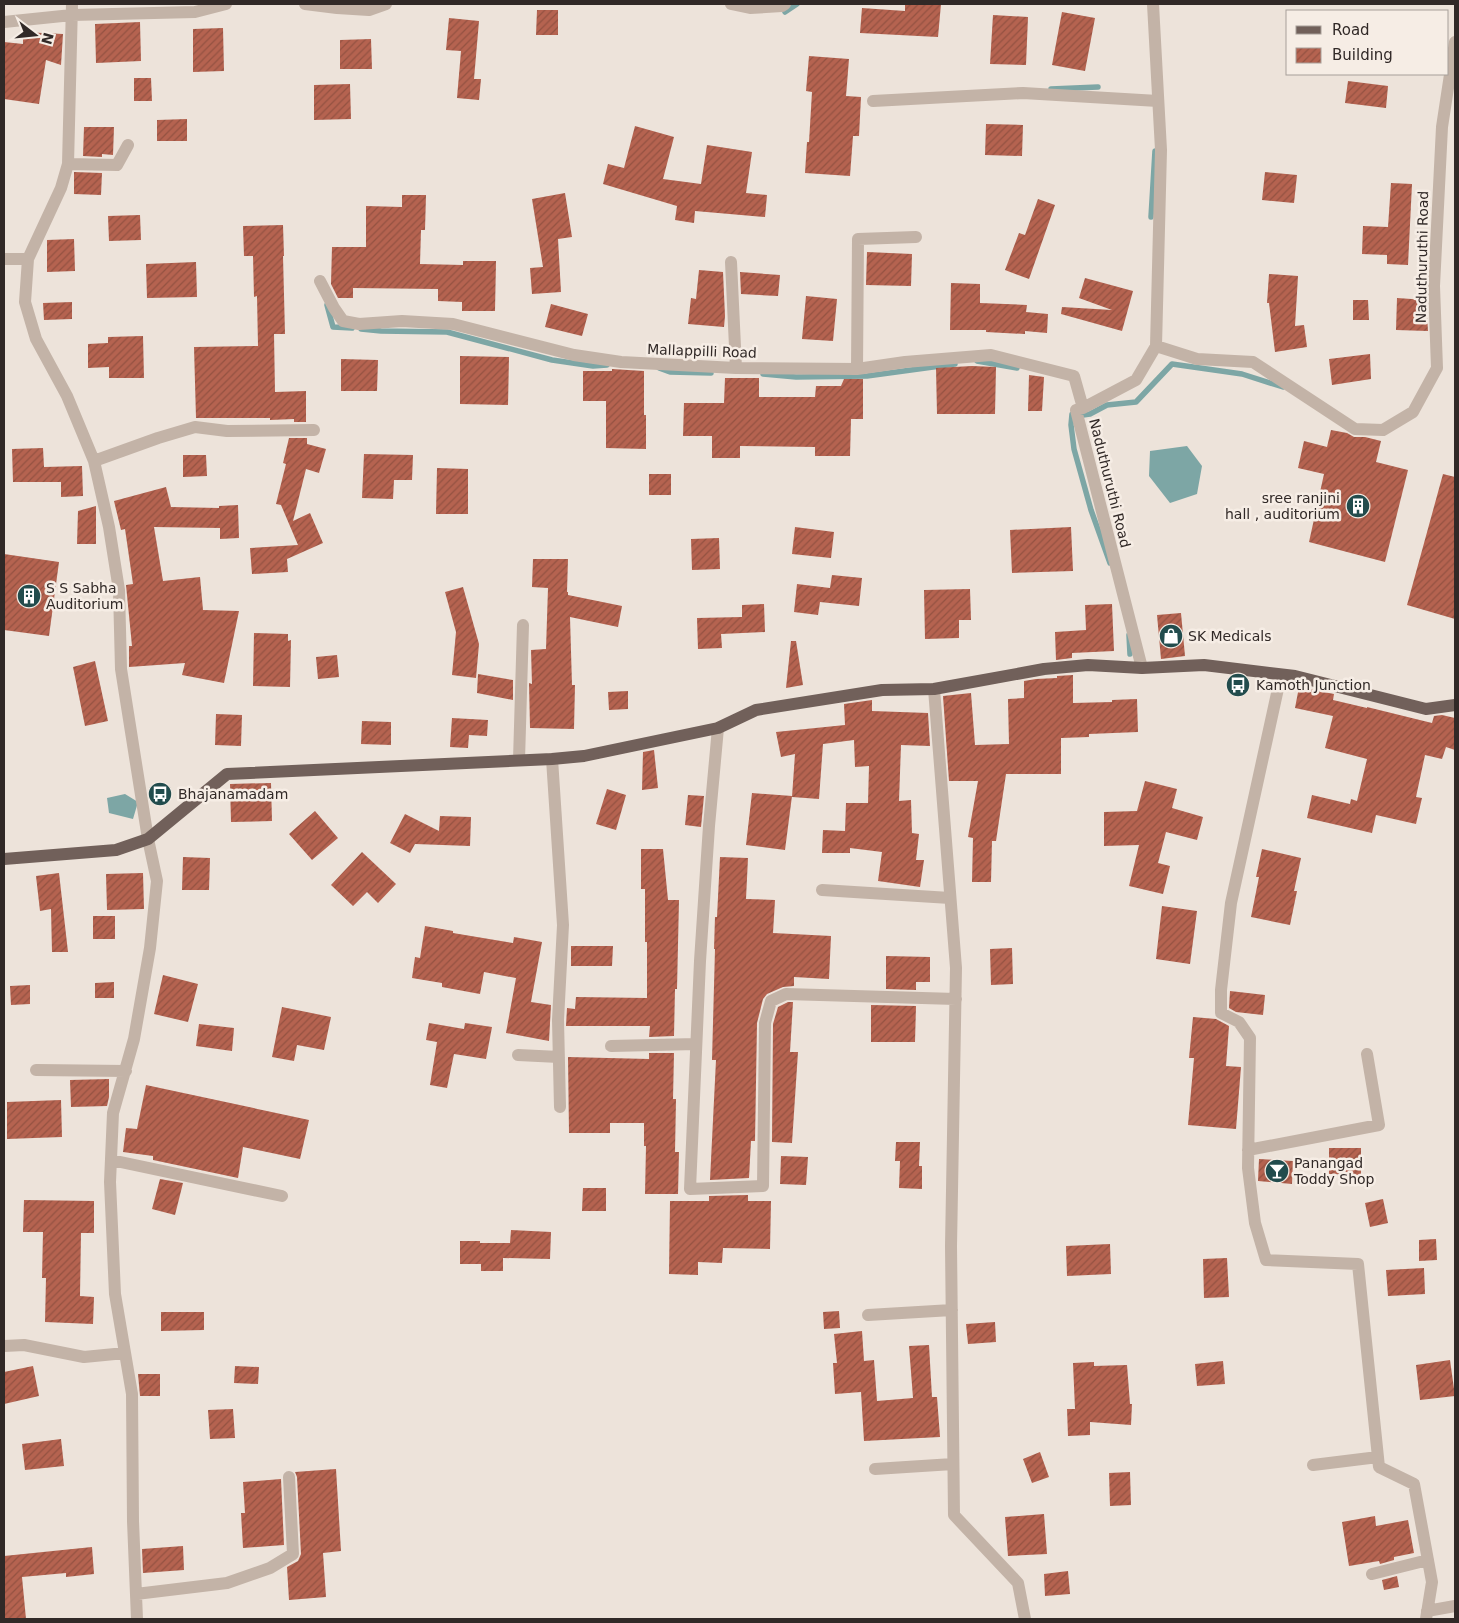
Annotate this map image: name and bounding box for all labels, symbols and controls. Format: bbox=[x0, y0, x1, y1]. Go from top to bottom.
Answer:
north arrow bbox=[10, 10, 60, 60]
legend bbox=[1286, 10, 1449, 75]
text: Road bbox=[1332, 21, 1370, 39]
text: N bbox=[38, 31, 57, 46]
text: Building bbox=[1332, 46, 1393, 64]
street label: Naduthuruthi Road bbox=[1413, 191, 1431, 323]
street label: Mallappilli Road bbox=[647, 341, 757, 361]
street label: Naduthuruthi Road bbox=[1086, 417, 1134, 549]
place label: sree ranjini hall , auditorium bbox=[1225, 490, 1340, 522]
building icon: sree ranjini hall , auditorium bbox=[1345, 493, 1371, 519]
place label: S S Sabha Auditorium bbox=[46, 580, 123, 612]
building icon: S S Sabha Auditorium bbox=[16, 583, 42, 609]
shop icon: SK Medicals bbox=[1158, 623, 1184, 649]
place label: SK Medicals bbox=[1188, 628, 1271, 644]
bus stop icon: Kamoth Junction bbox=[1225, 672, 1251, 698]
place label: Kamoth Junction bbox=[1256, 677, 1371, 693]
bus stop icon: Bhajanamadam bbox=[147, 781, 173, 807]
place label: Bhajanamadam bbox=[178, 786, 288, 802]
place label: Panangad Toddy Shop bbox=[1293, 1155, 1375, 1187]
bar icon: Panangad Toddy Shop bbox=[1264, 1158, 1290, 1184]

